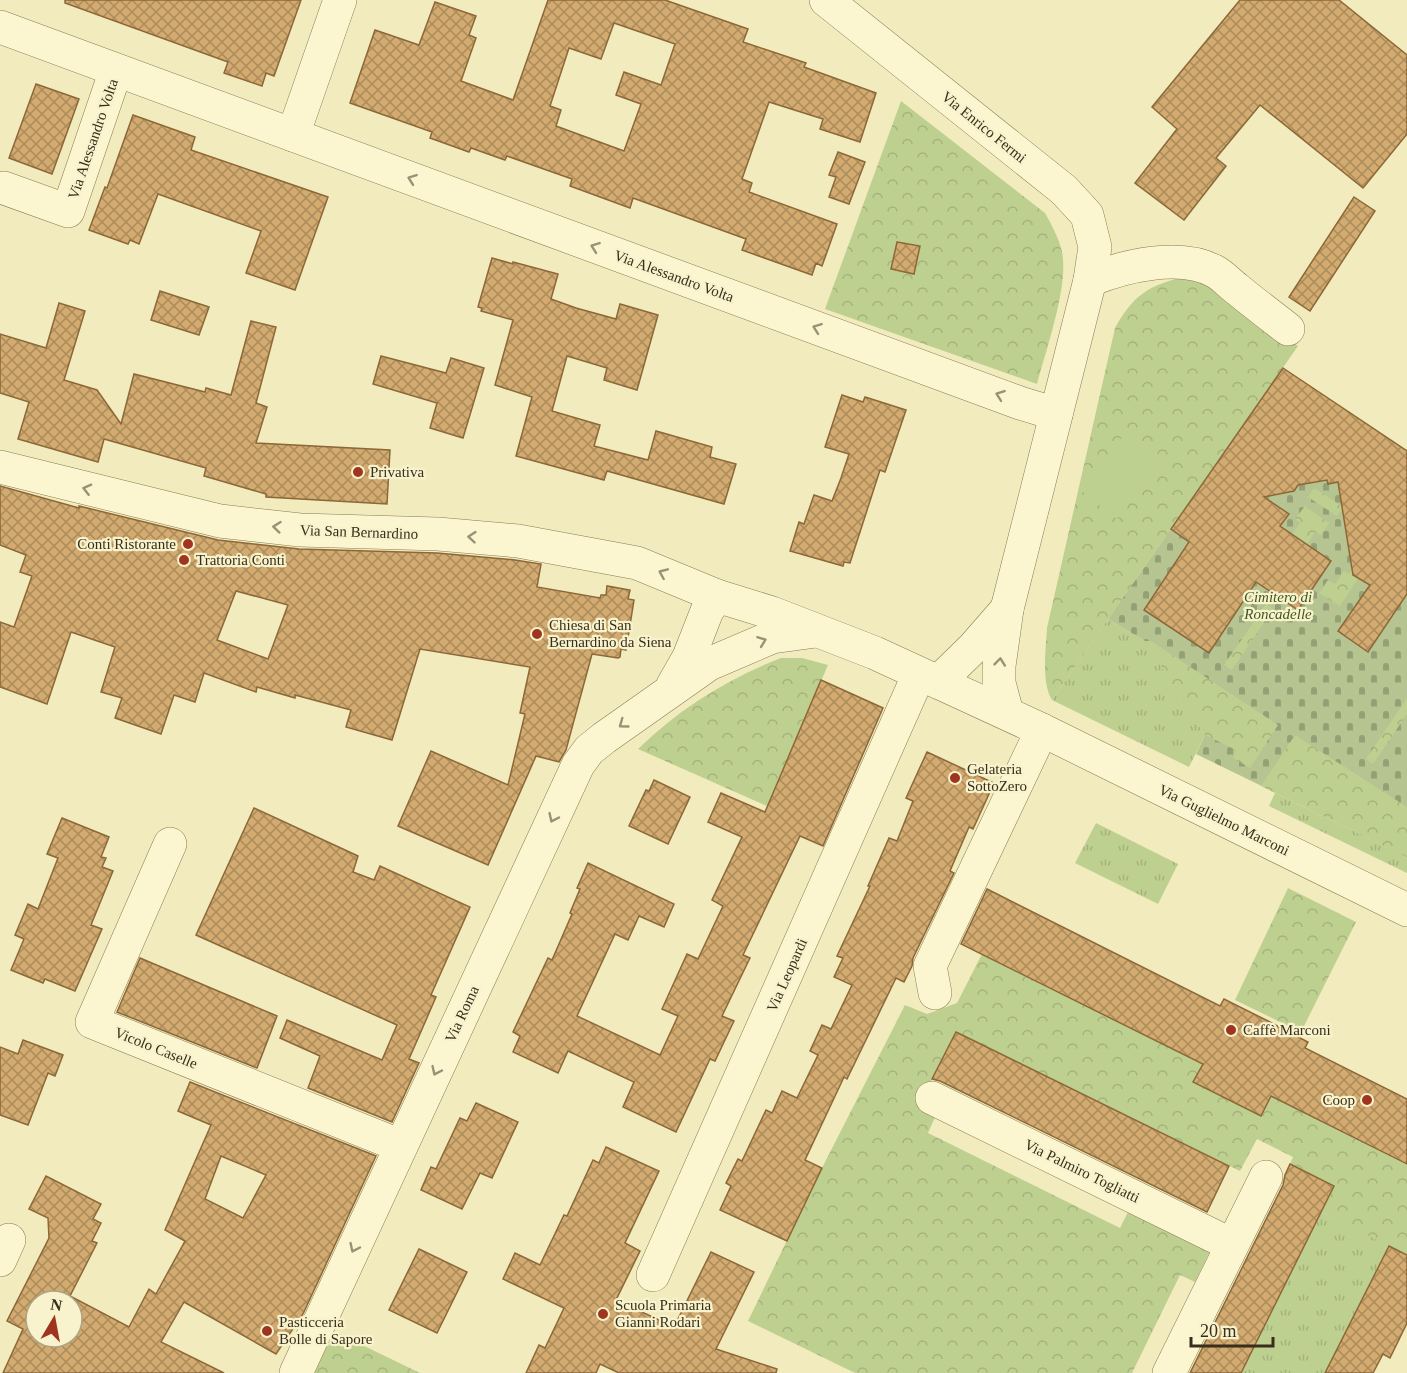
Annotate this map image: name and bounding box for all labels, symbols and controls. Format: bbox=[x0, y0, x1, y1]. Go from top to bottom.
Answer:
street label: Via Alessandro Volta bbox=[65, 76, 121, 201]
street label: Via Enrico Fermi bbox=[939, 88, 1029, 166]
one-way arrow bbox=[407, 174, 418, 187]
one-way arrow bbox=[590, 241, 601, 254]
street label: Via Alessandro Volta bbox=[612, 247, 736, 305]
one-way arrow bbox=[812, 323, 823, 336]
one-way arrow bbox=[996, 390, 1006, 403]
place label: Privativa bbox=[370, 464, 424, 480]
marker: Privativa bbox=[351, 465, 365, 479]
one-way arrow bbox=[82, 483, 92, 496]
one-way arrow bbox=[273, 521, 282, 534]
street label: Via San Bernardino bbox=[300, 522, 418, 542]
one-way arrow bbox=[467, 531, 477, 544]
place label: Conti Ristorante bbox=[77, 536, 176, 552]
marker: Conti Ristorante bbox=[181, 537, 195, 551]
place label: Trattoria Conti bbox=[196, 552, 285, 568]
marker: Trattoria Conti bbox=[177, 553, 191, 567]
one-way arrow bbox=[658, 568, 669, 580]
park label: Cimitero di Roncadelle bbox=[1243, 589, 1312, 622]
place label: Chiesa di San Bernardino da Siena bbox=[549, 617, 672, 650]
marker: Chiesa di San Bernardino da Siena bbox=[530, 627, 544, 641]
one-way arrow bbox=[756, 636, 766, 649]
one-way arrow bbox=[993, 657, 1006, 666]
one-way arrow bbox=[619, 717, 630, 728]
place label: Gelateria SottoZero bbox=[967, 761, 1027, 794]
marker: Gelateria SottoZero bbox=[948, 771, 962, 785]
street label: Via Guglielmo Marconi bbox=[1156, 781, 1292, 859]
one-way arrow bbox=[549, 812, 561, 823]
street label: Via Leopardi bbox=[764, 936, 810, 1014]
street label: Via Roma bbox=[442, 983, 482, 1045]
place label: Caffè Marconi bbox=[1243, 1022, 1331, 1038]
marker: Caffè Marconi bbox=[1224, 1023, 1238, 1037]
street label: Vicolo Caselle bbox=[112, 1024, 200, 1072]
one-way arrow bbox=[431, 1065, 443, 1076]
place label: Coop bbox=[1322, 1092, 1355, 1108]
marker: Coop bbox=[1360, 1093, 1374, 1107]
street label: Via Palmiro Togliatti bbox=[1022, 1136, 1142, 1206]
one-way arrow bbox=[349, 1242, 361, 1253]
north arrow bbox=[24, 1289, 84, 1349]
text: N bbox=[49, 1295, 64, 1314]
place label: Scuola Primaria Gianni Rodari bbox=[615, 1297, 712, 1330]
marker: Scuola Primaria Gianni Rodari bbox=[596, 1307, 610, 1321]
scale bar bbox=[1191, 1310, 1274, 1348]
place label: Pasticceria Bolle di Sapore bbox=[279, 1314, 373, 1347]
text: 20 m bbox=[1200, 1321, 1237, 1341]
marker: Pasticceria Bolle di Sapore bbox=[260, 1324, 274, 1338]

